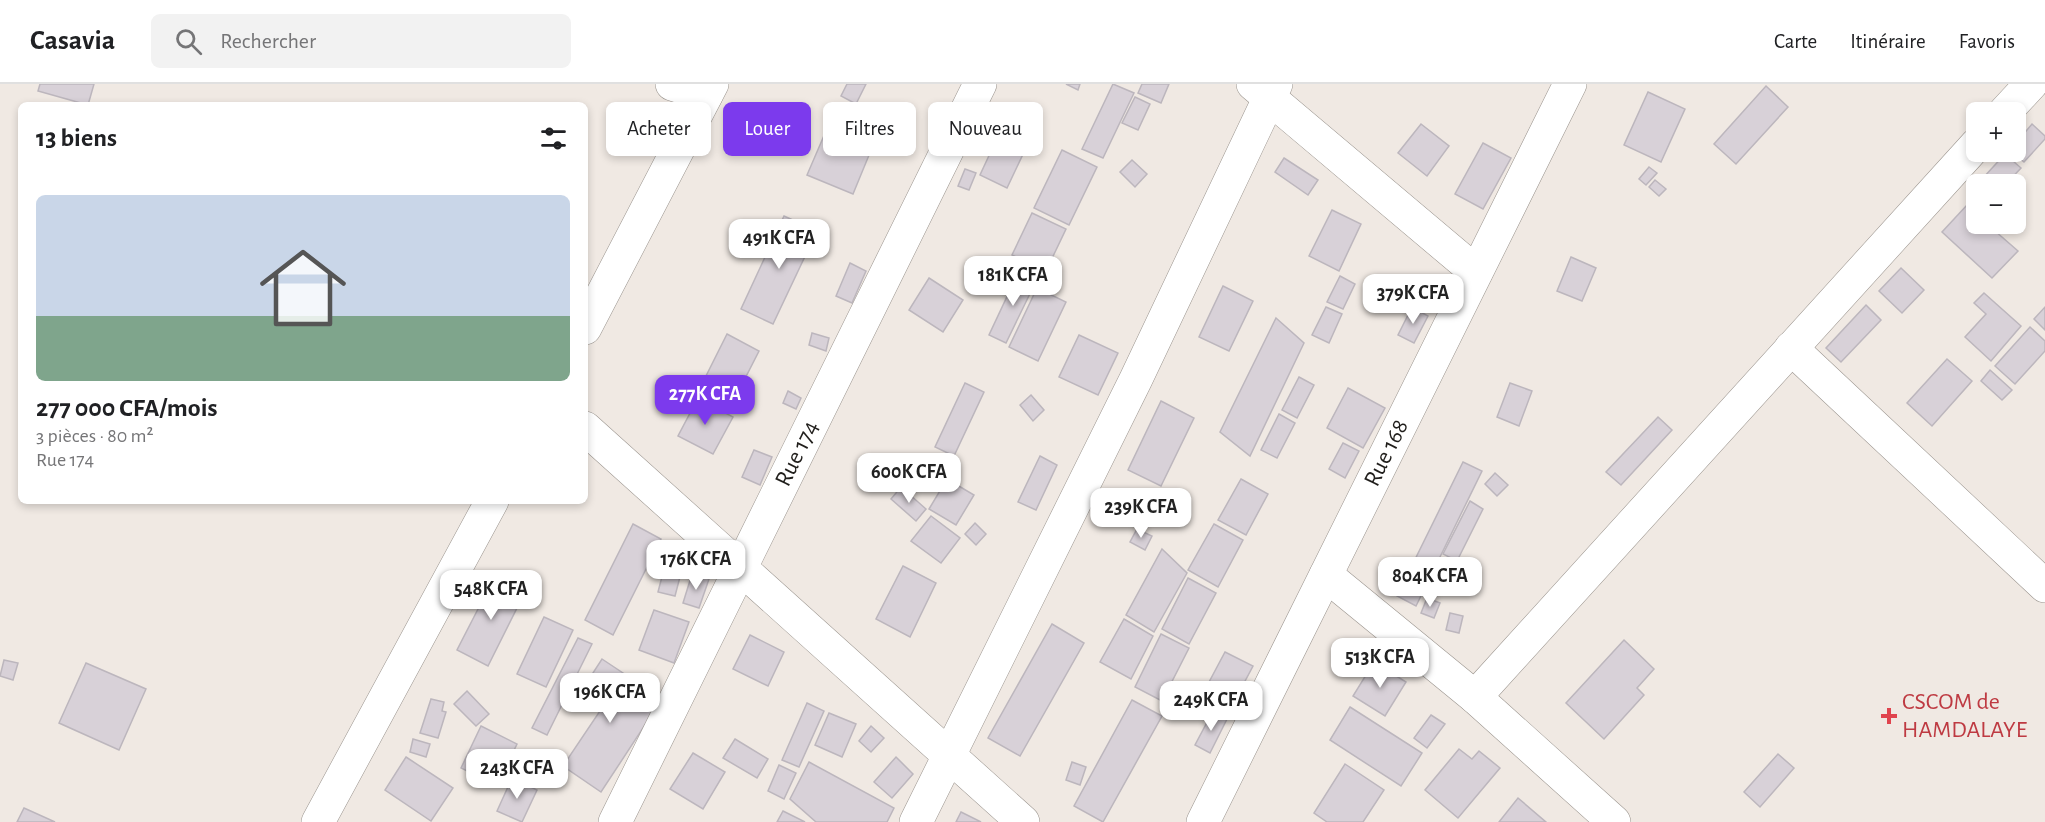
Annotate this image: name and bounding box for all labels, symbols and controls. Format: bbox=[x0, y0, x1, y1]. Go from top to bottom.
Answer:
search box bbox=[151, 14, 571, 68]
icon: search bbox=[172, 25, 205, 58]
text: Casavia bbox=[30, 27, 115, 55]
text: Rechercher bbox=[220, 30, 316, 52]
text: Carte bbox=[1774, 31, 1817, 52]
text: Itinéraire bbox=[1850, 31, 1926, 52]
text: Favoris bbox=[1959, 31, 2015, 52]
chip: Acheter bbox=[606, 102, 711, 156]
chip: Louer bbox=[723, 102, 811, 156]
chip: Filtres bbox=[823, 102, 916, 156]
chip: Nouveau bbox=[928, 102, 1043, 156]
map controls bbox=[1966, 102, 2026, 234]
button: + bbox=[1966, 102, 2026, 162]
icon: filters bbox=[537, 122, 570, 155]
text: 13 biens bbox=[36, 125, 117, 151]
button: − bbox=[1966, 174, 2026, 234]
pin: 491K CFA bbox=[717, 219, 841, 270]
text: 491K CFA bbox=[743, 228, 815, 248]
icon: home bbox=[249, 234, 357, 342]
pin: 181K CFA bbox=[951, 256, 1075, 307]
text: 181K CFA bbox=[978, 265, 1048, 285]
pin: 379K CFA bbox=[1351, 274, 1475, 325]
text: 379K CFA bbox=[1377, 283, 1449, 303]
pin: 277K CFA bbox=[643, 375, 767, 426]
text: 277K CFA bbox=[669, 384, 741, 404]
text: 277 000 CFA/mois bbox=[36, 395, 217, 421]
street label: Rue 168 bbox=[1360, 416, 1413, 490]
street label: Rue 174 bbox=[771, 417, 823, 490]
text: 3 pièces · 80 m² bbox=[36, 426, 154, 446]
text: Rue 174 bbox=[36, 450, 94, 470]
pin: 600K CFA bbox=[847, 453, 971, 504]
text: 600K CFA bbox=[871, 462, 947, 482]
pin: 239K CFA bbox=[1079, 488, 1203, 539]
text: 239K CFA bbox=[1104, 497, 1178, 517]
pin: 176K CFA bbox=[634, 540, 758, 591]
text: 176K CFA bbox=[660, 549, 732, 569]
pin: 804K CFA bbox=[1368, 557, 1492, 608]
text: 804K CFA bbox=[1392, 566, 1468, 586]
pin: 548K CFA bbox=[429, 570, 553, 621]
text: 548K CFA bbox=[454, 579, 528, 599]
pin: 513K CFA bbox=[1318, 638, 1442, 689]
text: 513K CFA bbox=[1345, 647, 1415, 667]
pin: 196K CFA bbox=[548, 673, 672, 724]
pin: 249K CFA bbox=[1149, 681, 1273, 732]
text: 196K CFA bbox=[574, 682, 646, 702]
text: 249K CFA bbox=[1174, 690, 1248, 710]
place label: CSCOM de HAMDALAYE bbox=[1902, 690, 2028, 742]
marker: CSCOM de HAMDALAYE bbox=[1880, 707, 1898, 725]
pin: 243K CFA bbox=[455, 749, 579, 800]
text: 243K CFA bbox=[480, 758, 554, 778]

